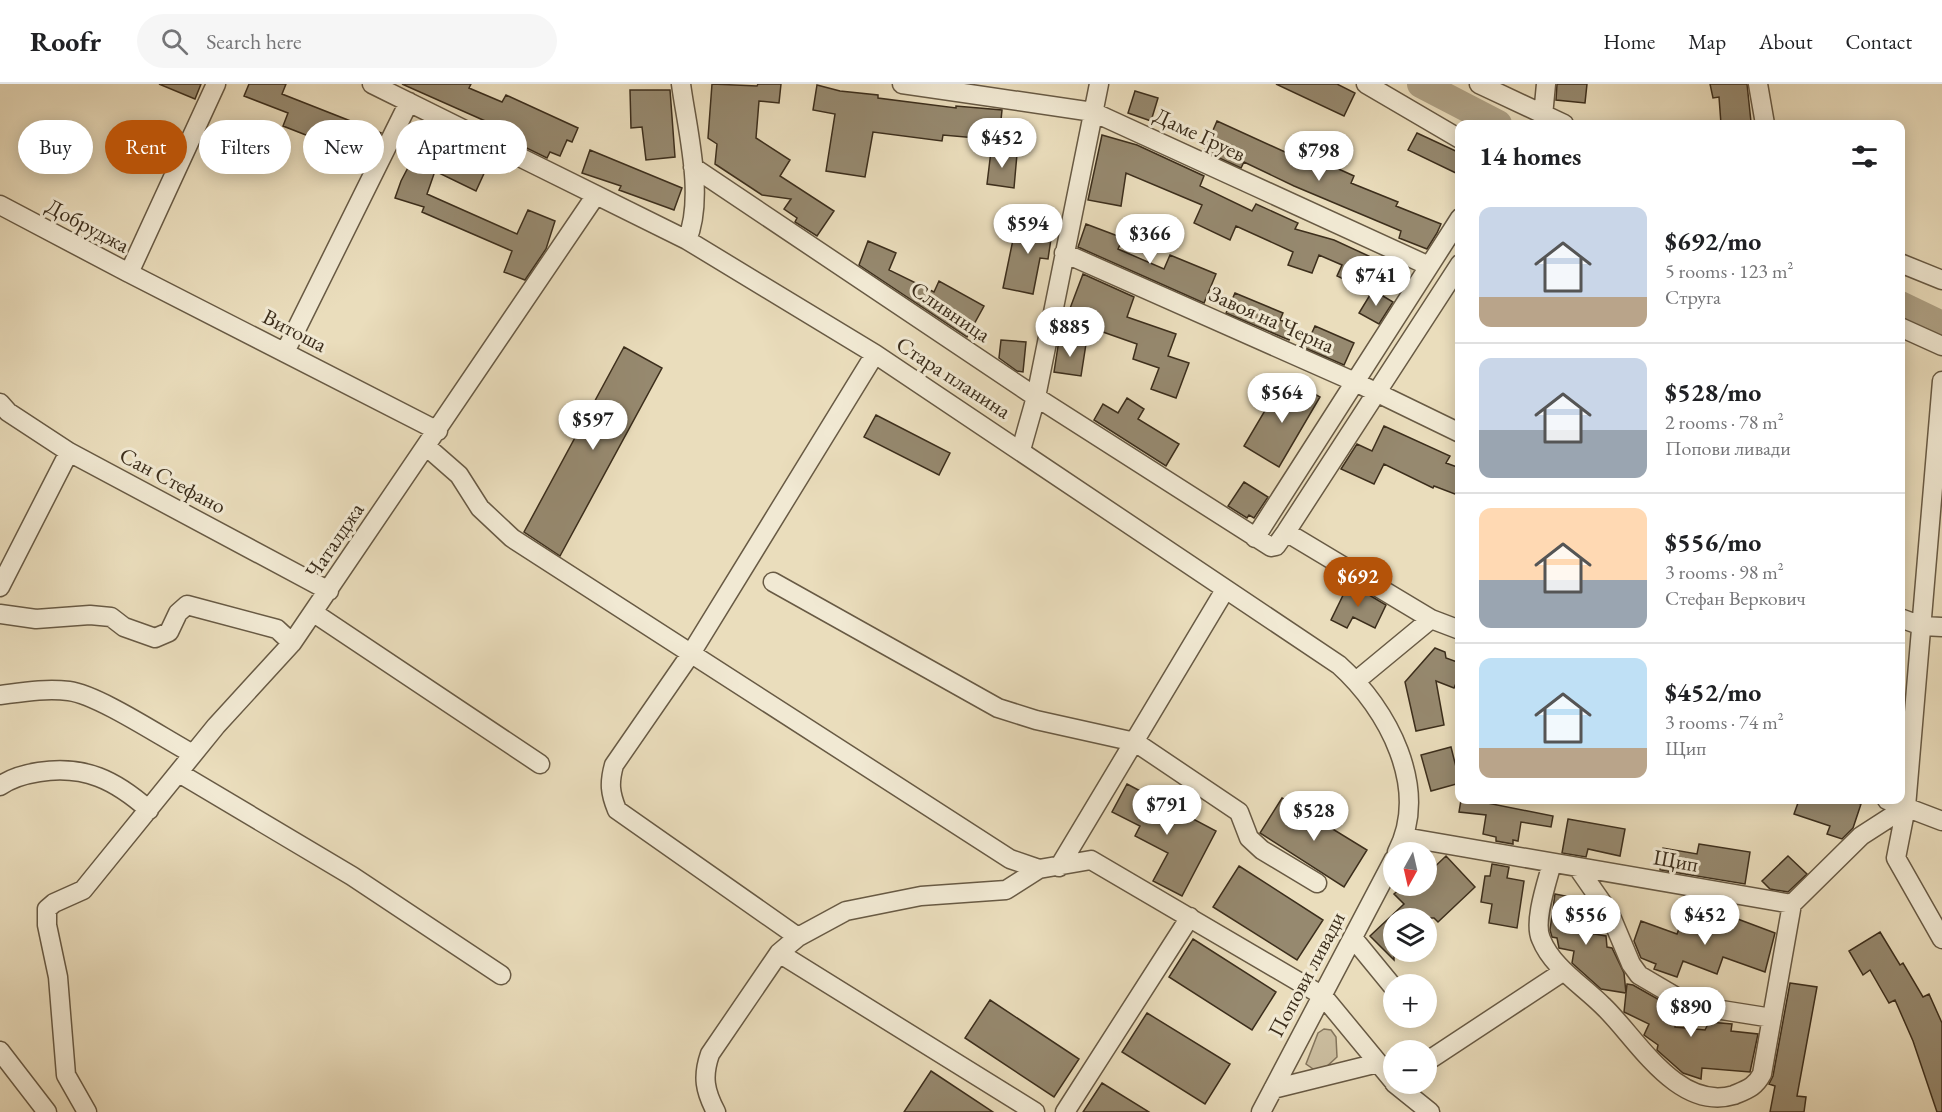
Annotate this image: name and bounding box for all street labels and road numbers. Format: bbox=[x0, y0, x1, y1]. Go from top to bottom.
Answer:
street label: Даме Груев bbox=[1149, 101, 1250, 168]
street label: Добруджа bbox=[41, 191, 135, 260]
street label: Сливница bbox=[905, 274, 996, 349]
street label: Завоя на Черна bbox=[1205, 279, 1339, 360]
street label: Витоша bbox=[258, 302, 332, 359]
street label: Стара планина bbox=[891, 329, 1017, 425]
street label: Сан Стефано bbox=[114, 440, 231, 521]
street label: Чаталджа bbox=[298, 496, 371, 584]
street label: Щип bbox=[1651, 842, 1701, 879]
street label: Попови ливади bbox=[1261, 906, 1352, 1042]

